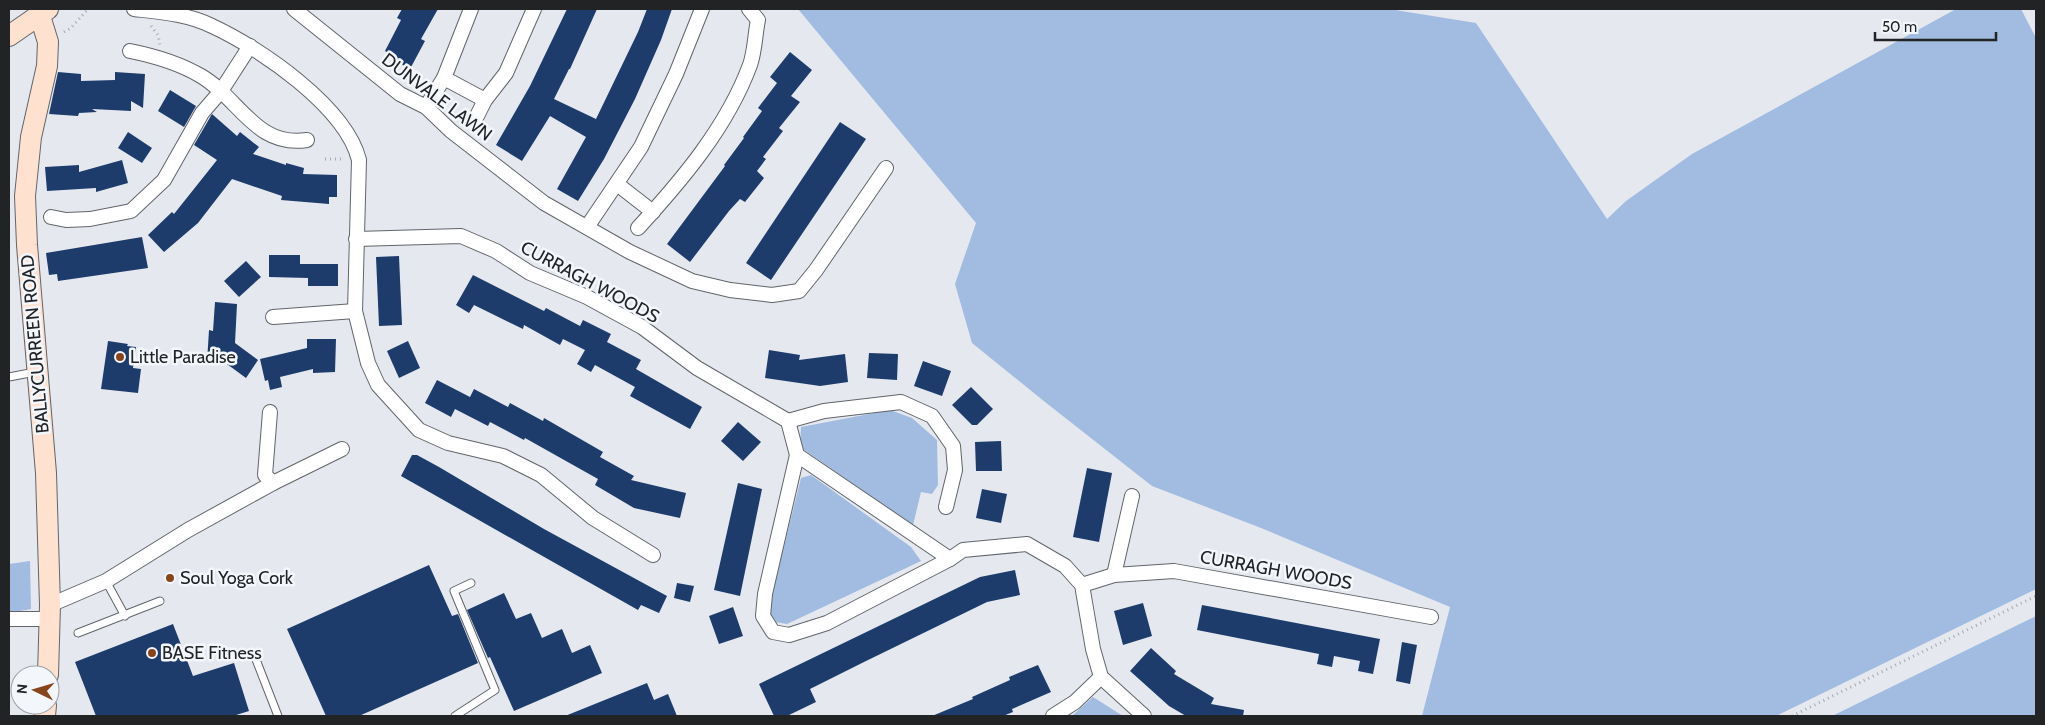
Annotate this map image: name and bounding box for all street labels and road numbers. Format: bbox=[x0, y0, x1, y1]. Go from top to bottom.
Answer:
street label: DUNVALE LAWN bbox=[378, 48, 496, 146]
street label: CURRAGH WOODS bbox=[517, 236, 663, 328]
street label: BALLYCURREEN ROAD bbox=[16, 254, 54, 434]
street label: CURRAGH WOODS bbox=[1198, 546, 1354, 594]

